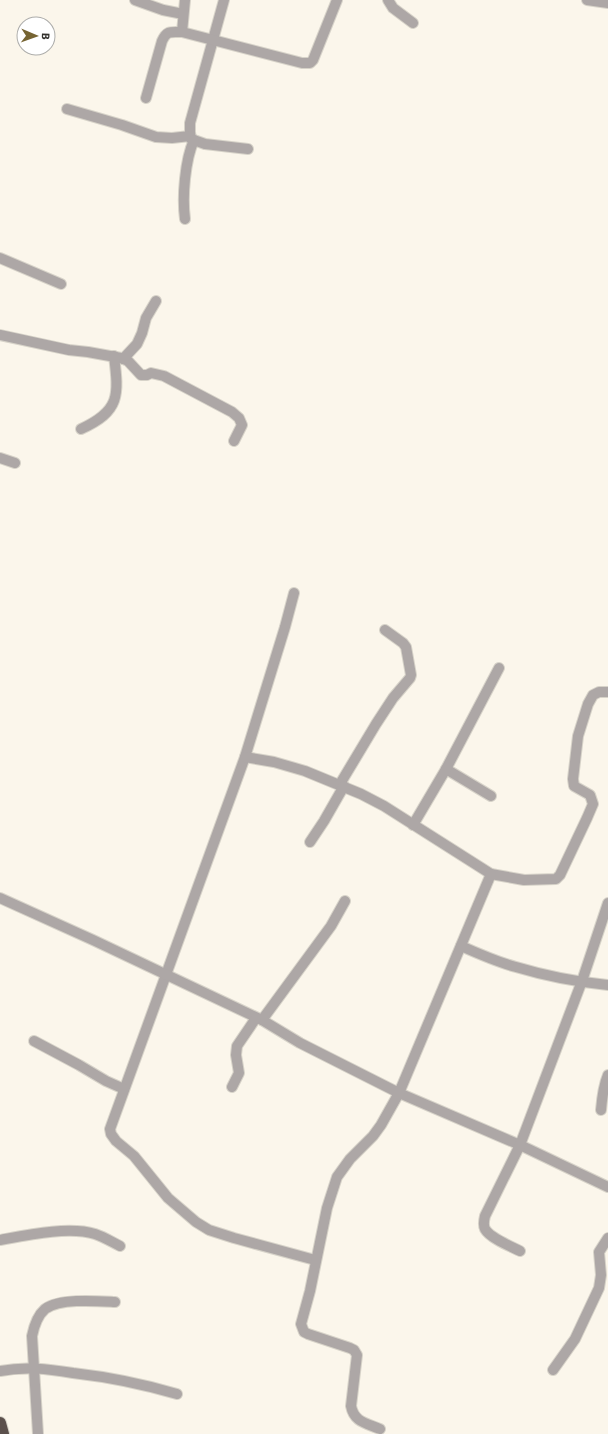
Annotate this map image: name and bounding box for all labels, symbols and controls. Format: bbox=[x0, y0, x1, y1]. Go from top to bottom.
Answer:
north arrow bbox=[16, 16, 56, 56]
text: B bbox=[39, 33, 52, 40]

